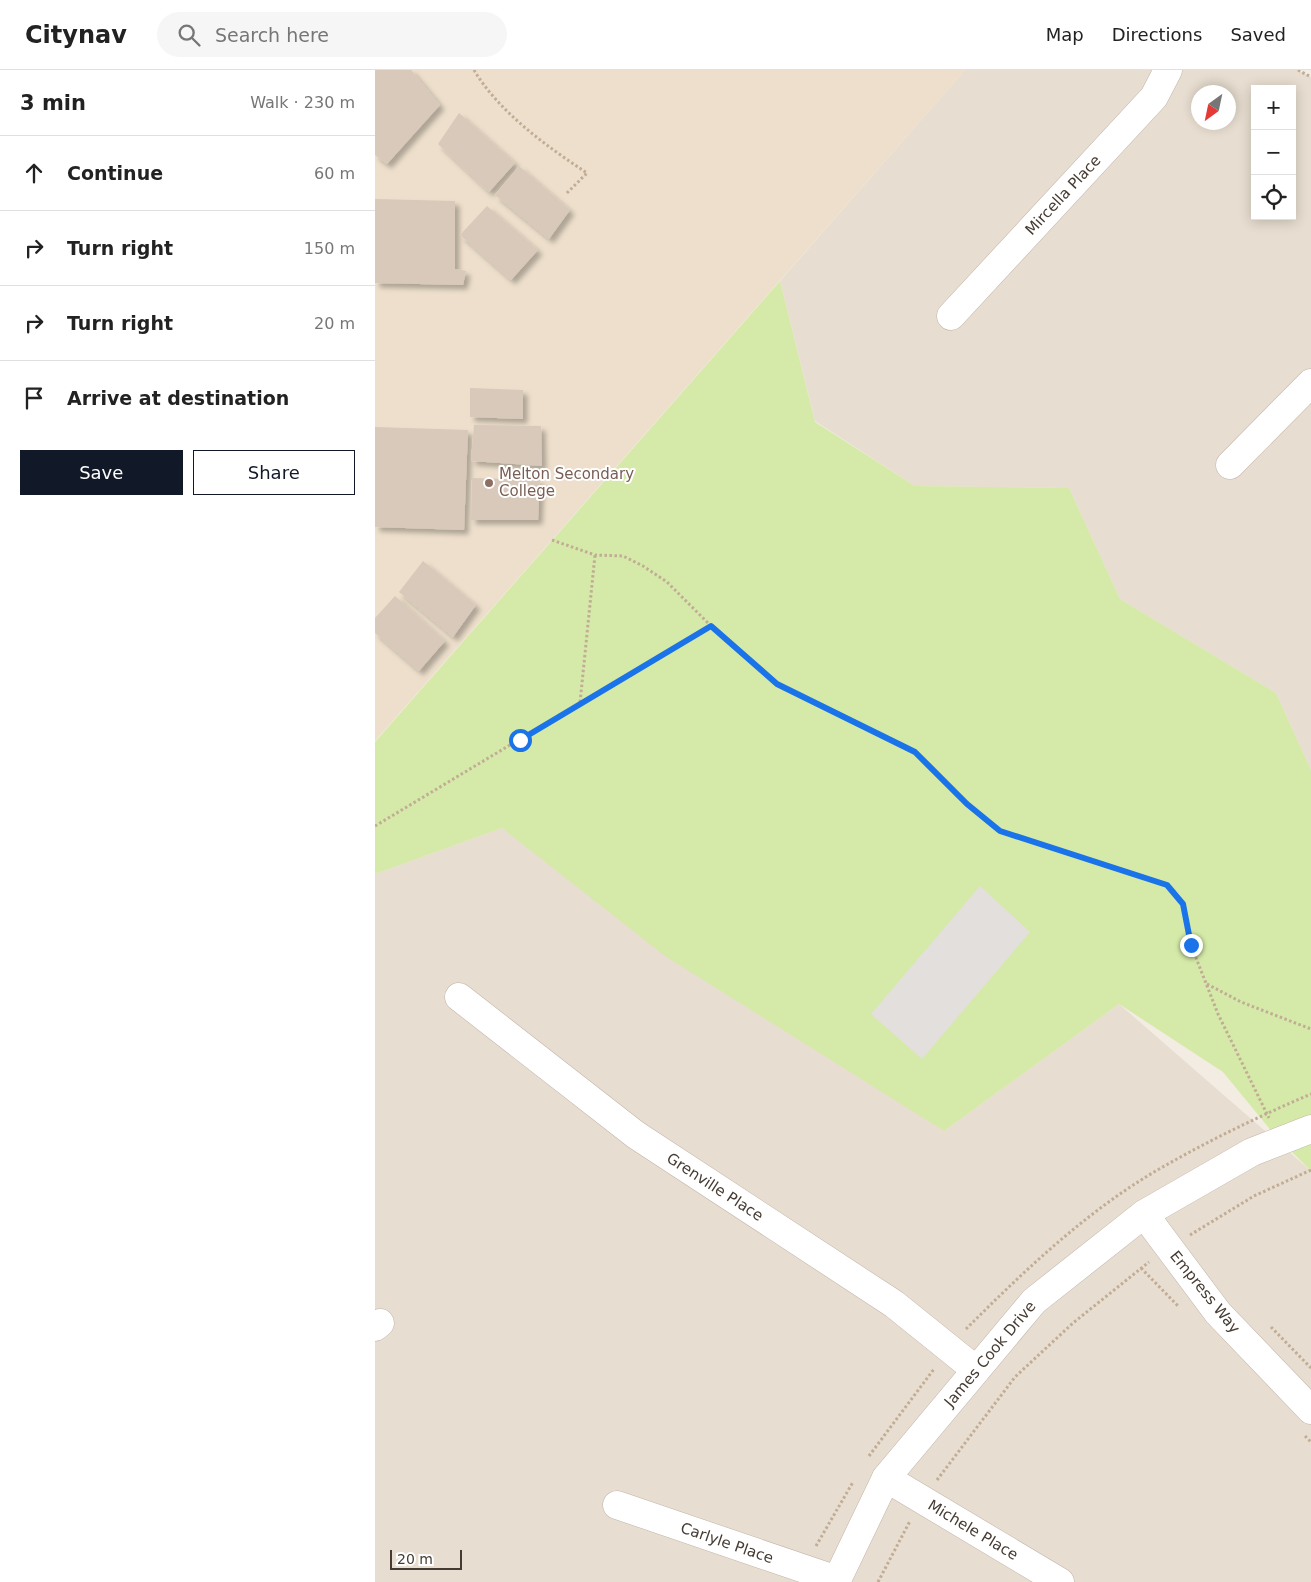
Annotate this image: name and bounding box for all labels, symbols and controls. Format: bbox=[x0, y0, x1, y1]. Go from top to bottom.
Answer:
search box bbox=[157, 12, 507, 57]
text: Citynav bbox=[25, 21, 127, 49]
icon: search bbox=[175, 21, 203, 49]
text: Search here bbox=[215, 24, 329, 46]
text: Map bbox=[1046, 24, 1084, 45]
text: Directions bbox=[1112, 24, 1202, 45]
text: Saved bbox=[1230, 24, 1286, 45]
north arrow bbox=[1191, 85, 1236, 130]
map controls bbox=[1251, 85, 1296, 220]
button: + bbox=[1251, 85, 1296, 130]
text: 3 min bbox=[20, 91, 86, 115]
text: Walk · 230 m bbox=[250, 93, 355, 112]
button: − bbox=[1251, 130, 1296, 175]
street label: Mircella Place bbox=[1021, 151, 1105, 239]
icon: ahead bbox=[20, 159, 48, 187]
text: Continue bbox=[67, 162, 163, 184]
text: 60 m bbox=[314, 164, 355, 183]
button: locate bbox=[1251, 175, 1296, 220]
icon: right bbox=[20, 234, 48, 262]
text: Turn right bbox=[67, 237, 173, 259]
text: 150 m bbox=[304, 239, 355, 258]
icon: right bbox=[20, 309, 48, 337]
text: Turn right bbox=[67, 312, 173, 334]
text: 20 m bbox=[314, 314, 355, 333]
icon: arrive bbox=[20, 384, 48, 412]
text: Arrive at destination bbox=[67, 387, 289, 409]
button: Save bbox=[20, 450, 183, 495]
button: Share bbox=[193, 450, 355, 495]
place label: Melton Secondary College bbox=[499, 465, 634, 500]
marker: Melton Secondary College bbox=[483, 477, 495, 489]
route start bbox=[509, 729, 532, 752]
route end bbox=[1180, 934, 1203, 957]
street label: Grenville Place bbox=[663, 1149, 767, 1225]
street label: Empress Way bbox=[1166, 1247, 1244, 1337]
street label: James Cook Drive bbox=[940, 1298, 1039, 1411]
street label: Michele Place bbox=[925, 1496, 1021, 1564]
street label: Carlyle Place bbox=[678, 1519, 776, 1567]
scale bar bbox=[390, 1547, 463, 1570]
text: 20 m bbox=[397, 1551, 433, 1567]

